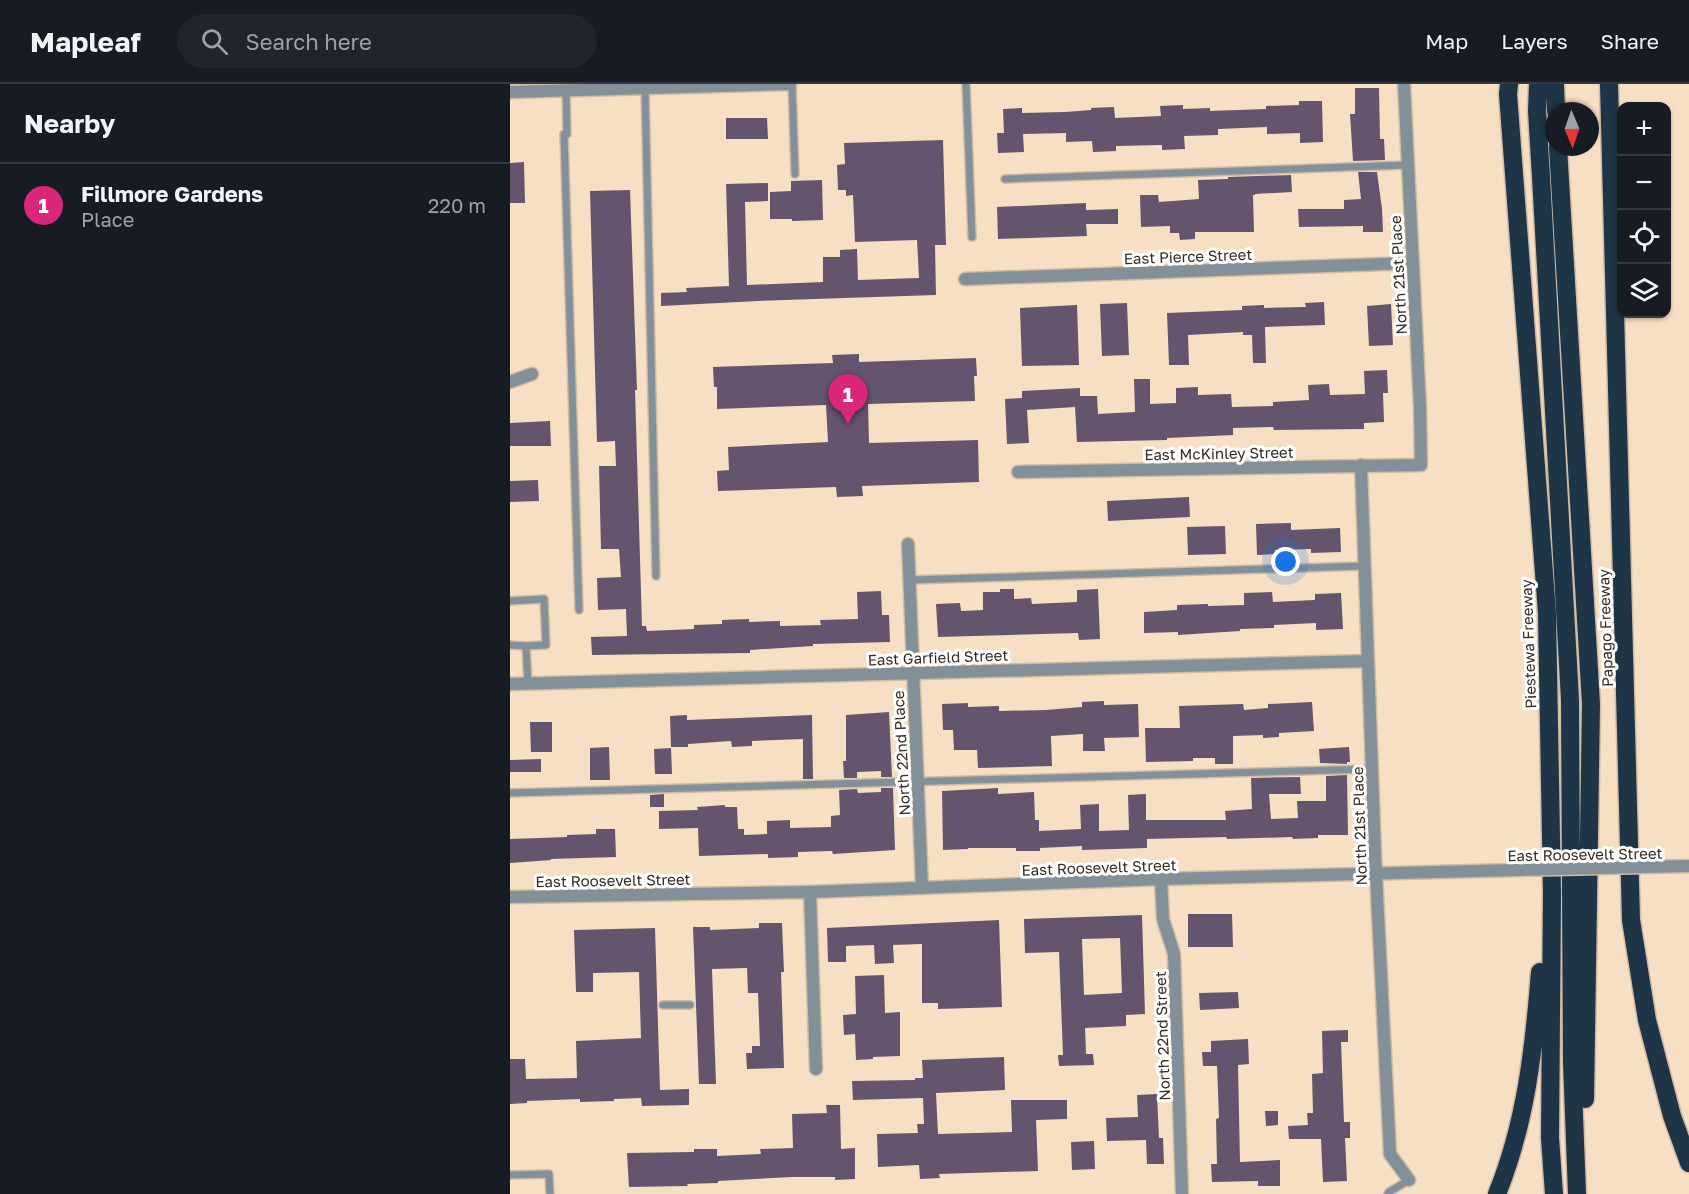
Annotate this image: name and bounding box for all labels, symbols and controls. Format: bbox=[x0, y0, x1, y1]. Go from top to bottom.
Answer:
search box bbox=[177, 14, 597, 68]
text: Mapleaf bbox=[30, 25, 141, 58]
icon: search bbox=[198, 25, 231, 58]
text: Search here bbox=[246, 28, 372, 55]
text: Map bbox=[1425, 28, 1468, 54]
text: Layers bbox=[1501, 28, 1568, 54]
text: Share bbox=[1601, 28, 1659, 54]
north arrow bbox=[1545, 102, 1599, 156]
map controls bbox=[1617, 102, 1671, 318]
button: + bbox=[1617, 102, 1671, 156]
text: Nearby bbox=[24, 108, 115, 139]
button: − bbox=[1617, 156, 1671, 210]
text: Fillmore Gardens bbox=[81, 180, 263, 207]
text: 1 bbox=[38, 193, 49, 217]
text: 220 m bbox=[428, 193, 486, 217]
text: Place bbox=[81, 207, 134, 231]
button: locate bbox=[1617, 210, 1671, 264]
street label: North 21st Place bbox=[1386, 215, 1410, 335]
street label: East Pierce Street bbox=[1123, 245, 1253, 267]
button: layers bbox=[1617, 264, 1671, 318]
pin: 1 bbox=[828, 374, 868, 424]
street label: East McKinley Street bbox=[1144, 443, 1294, 463]
your location bbox=[1271, 547, 1300, 576]
street label: Papago Freeway bbox=[1594, 568, 1616, 687]
street label: Piestewa Freeway bbox=[1517, 578, 1539, 709]
street label: East Garfield Street bbox=[867, 646, 1009, 668]
street label: North 22nd Place bbox=[889, 690, 913, 816]
street label: North 21st Place bbox=[1348, 766, 1370, 886]
street label: East Roosevelt Street bbox=[1507, 844, 1663, 864]
street label: East Roosevelt Street bbox=[1021, 855, 1177, 879]
street label: East Roosevelt Street bbox=[535, 870, 691, 890]
street label: North 22nd Street bbox=[1151, 971, 1173, 1101]

